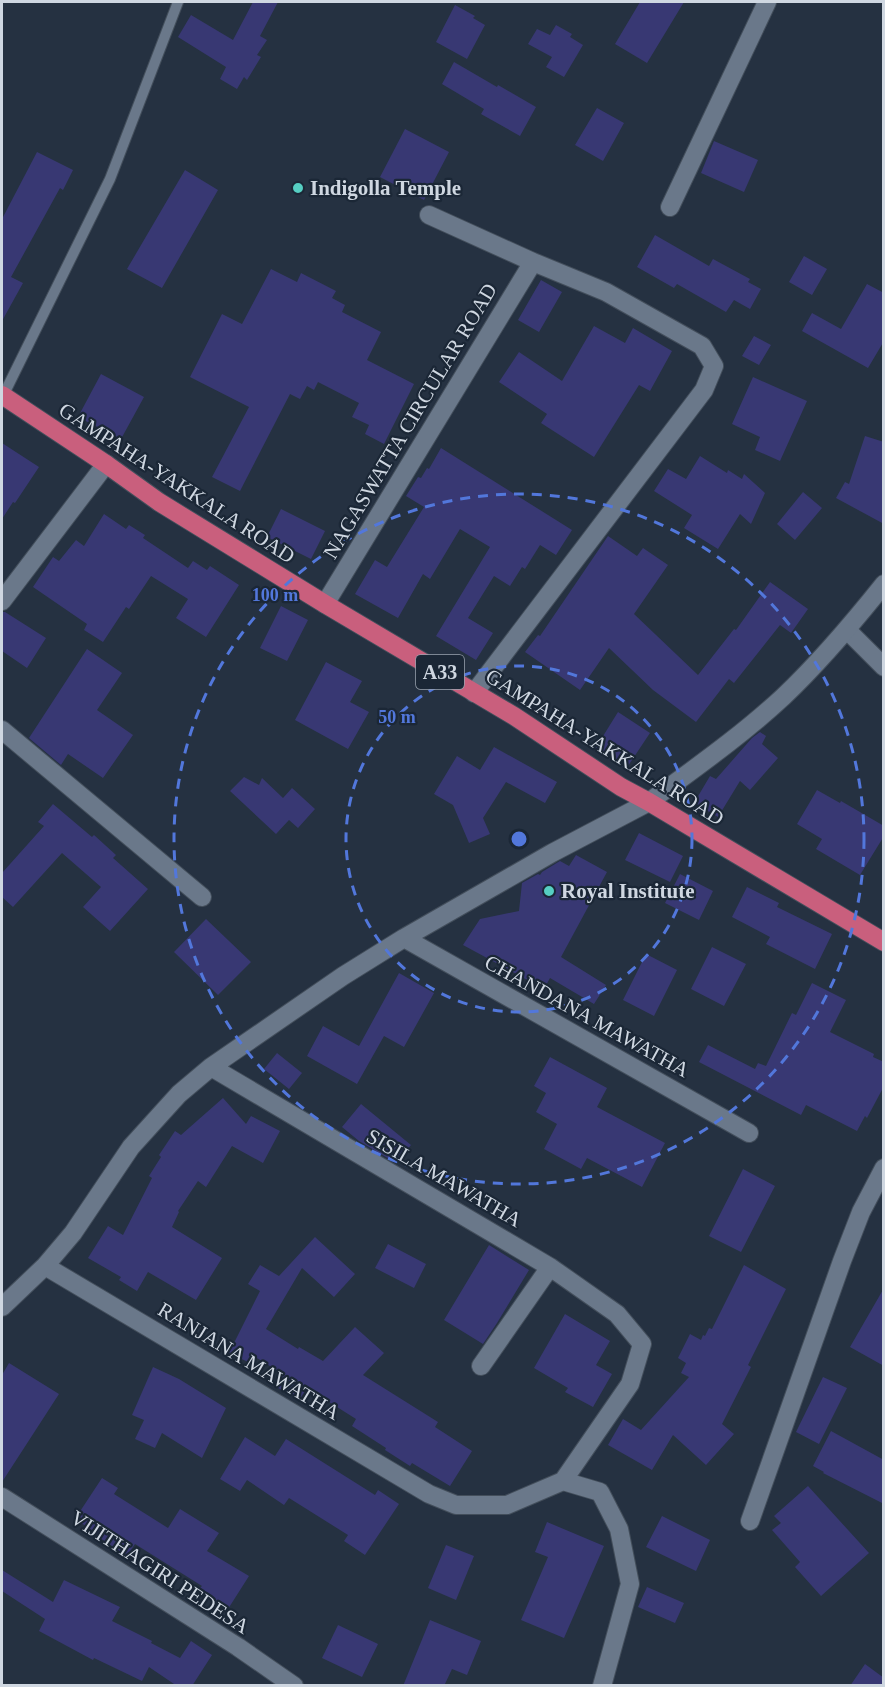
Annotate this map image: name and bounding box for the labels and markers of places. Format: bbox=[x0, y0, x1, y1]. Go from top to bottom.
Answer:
place label: Indigolla Temple bbox=[310, 176, 461, 200]
marker: Indigolla Temple bbox=[291, 181, 305, 195]
centre of rings bbox=[509, 829, 529, 849]
place label: Royal Institute bbox=[561, 879, 695, 903]
marker: Royal Institute bbox=[542, 884, 556, 898]

